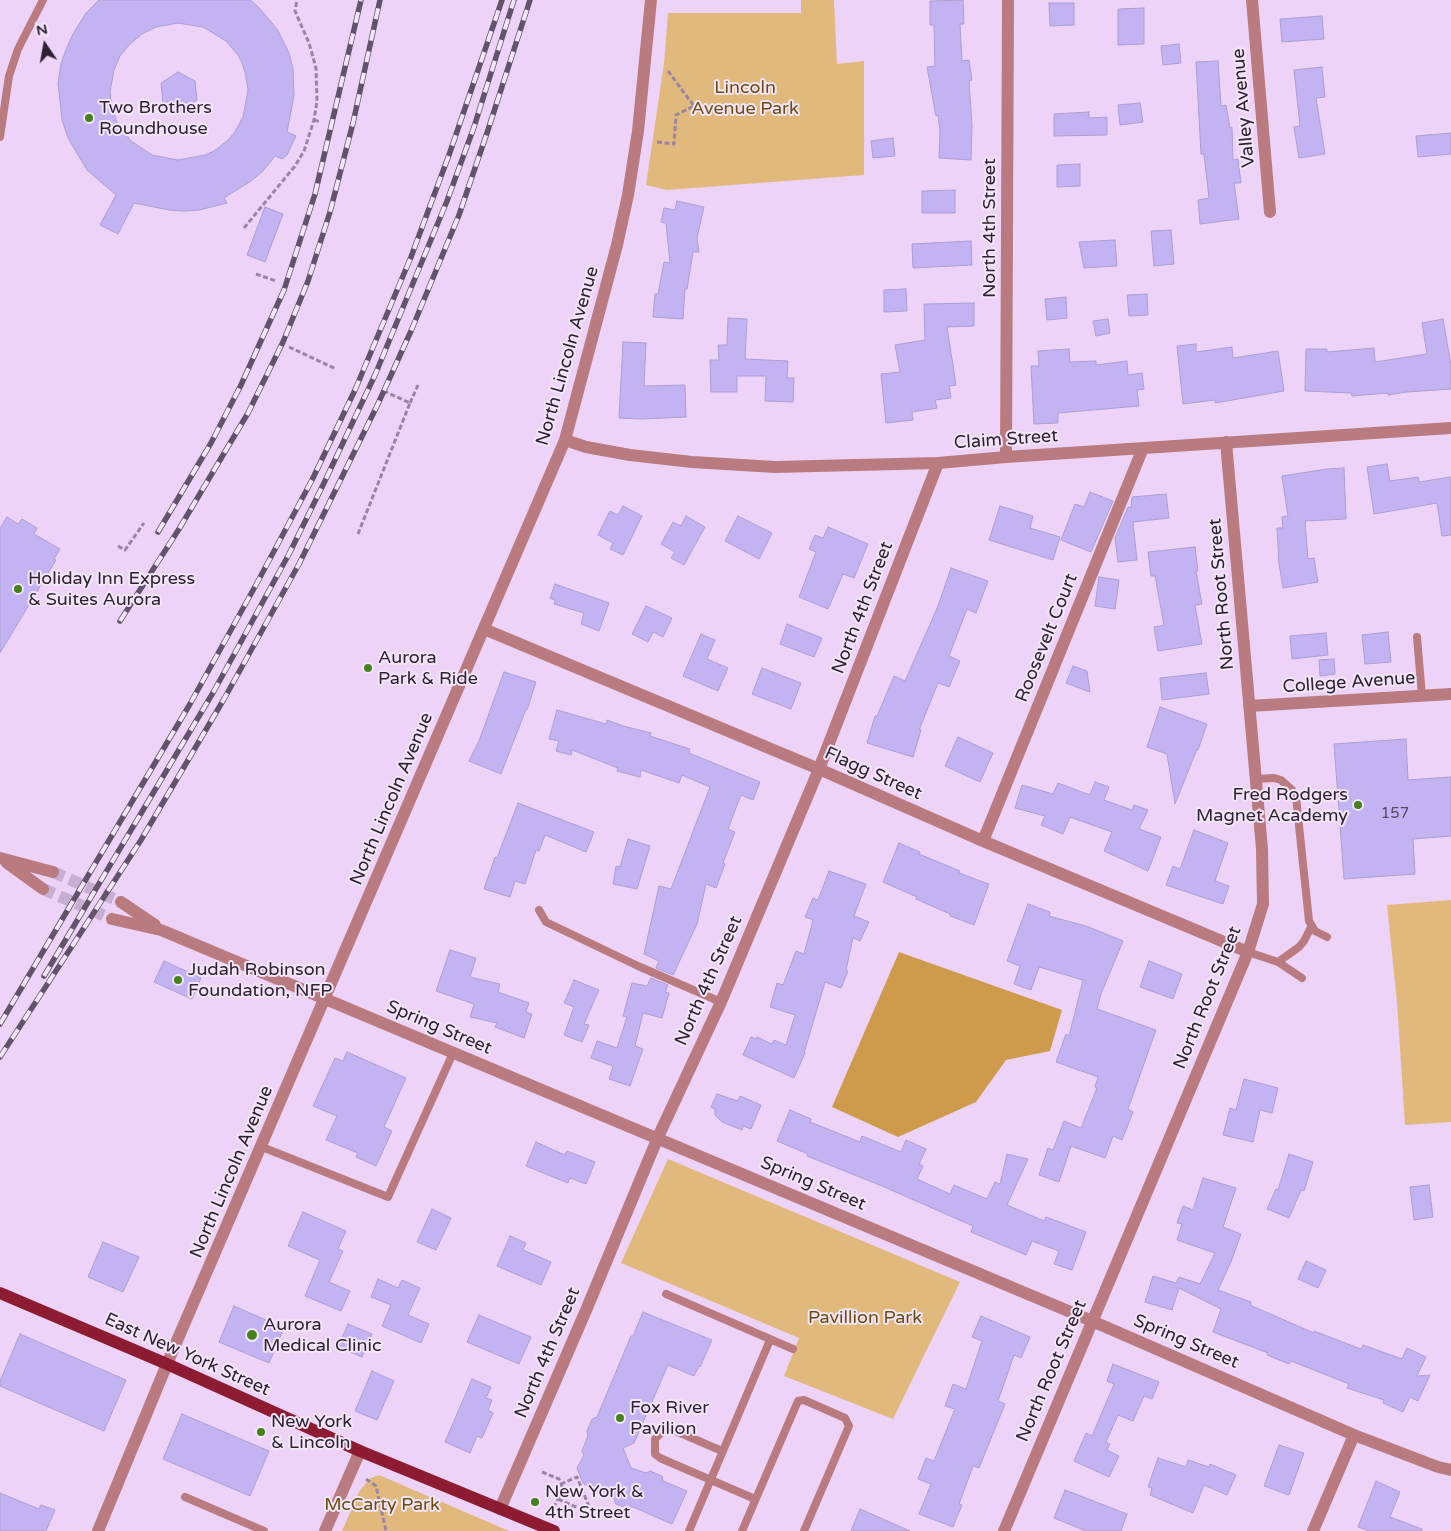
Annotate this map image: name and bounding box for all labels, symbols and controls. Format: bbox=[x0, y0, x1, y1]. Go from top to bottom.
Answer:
north arrow bbox=[20, 20, 70, 70]
text: N bbox=[35, 20, 49, 39]
street label: Valley Avenue bbox=[1228, 48, 1260, 168]
park label: Lincoln Avenue Park bbox=[691, 77, 799, 120]
place label: Two Brothers Roundhouse bbox=[99, 97, 212, 140]
marker: Two Brothers Roundhouse bbox=[83, 112, 95, 124]
street label: North 4th Street bbox=[979, 158, 1001, 298]
street label: North Lincoln Avenue bbox=[532, 264, 604, 448]
street label: Claim Street bbox=[953, 426, 1059, 454]
street label: North Root Street bbox=[1205, 517, 1239, 671]
street label: North 4th Street bbox=[828, 539, 898, 677]
place label: Holiday Inn Express & Suites Aurora bbox=[28, 568, 195, 610]
street label: Roosevelt Court bbox=[1011, 570, 1083, 706]
marker: Holiday Inn Express & Suites Aurora bbox=[12, 583, 24, 595]
place label: Aurora Park & Ride bbox=[378, 647, 478, 690]
marker: Aurora Park & Ride bbox=[362, 662, 374, 674]
street label: College Avenue bbox=[1282, 668, 1416, 698]
street label: North Lincoln Avenue bbox=[346, 709, 438, 889]
street label: Flagg Street bbox=[821, 743, 925, 805]
place label: Fred Rodgers Magnet Academy bbox=[1196, 784, 1348, 826]
marker: Fred Rodgers Magnet Academy bbox=[1352, 799, 1364, 811]
house number: 157 bbox=[1381, 805, 1409, 823]
street label: North 4th Street bbox=[671, 913, 747, 1049]
street label: North Root Street bbox=[1169, 923, 1247, 1073]
place label: Judah Robinson Foundation, NFP bbox=[188, 959, 332, 1002]
marker: Judah Robinson Foundation, NFP bbox=[172, 974, 184, 986]
street label: Spring Street bbox=[383, 996, 495, 1060]
street label: North Lincoln Avenue bbox=[186, 1082, 278, 1262]
street label: Spring Street bbox=[757, 1152, 869, 1216]
street label: North 4th Street bbox=[511, 1284, 585, 1422]
street label: North Root Street bbox=[1012, 1297, 1092, 1445]
park label: Pavillion Park bbox=[808, 1307, 922, 1329]
street label: East New York Street bbox=[101, 1309, 273, 1401]
street label: Spring Street bbox=[1130, 1310, 1242, 1374]
place label: Aurora Medical Clinic bbox=[263, 1314, 382, 1356]
marker: Aurora Medical Clinic bbox=[245, 1328, 259, 1342]
place label: Fox River Pavilion bbox=[630, 1397, 709, 1440]
place label: New York & Lincoln bbox=[271, 1411, 352, 1454]
marker: Fox River Pavilion bbox=[614, 1412, 626, 1424]
marker: New York & Lincoln bbox=[255, 1426, 267, 1438]
place label: New York & 4th Street bbox=[545, 1481, 644, 1524]
park label: McCarty Park bbox=[324, 1494, 440, 1516]
marker: New York & 4th Street bbox=[529, 1496, 541, 1508]

